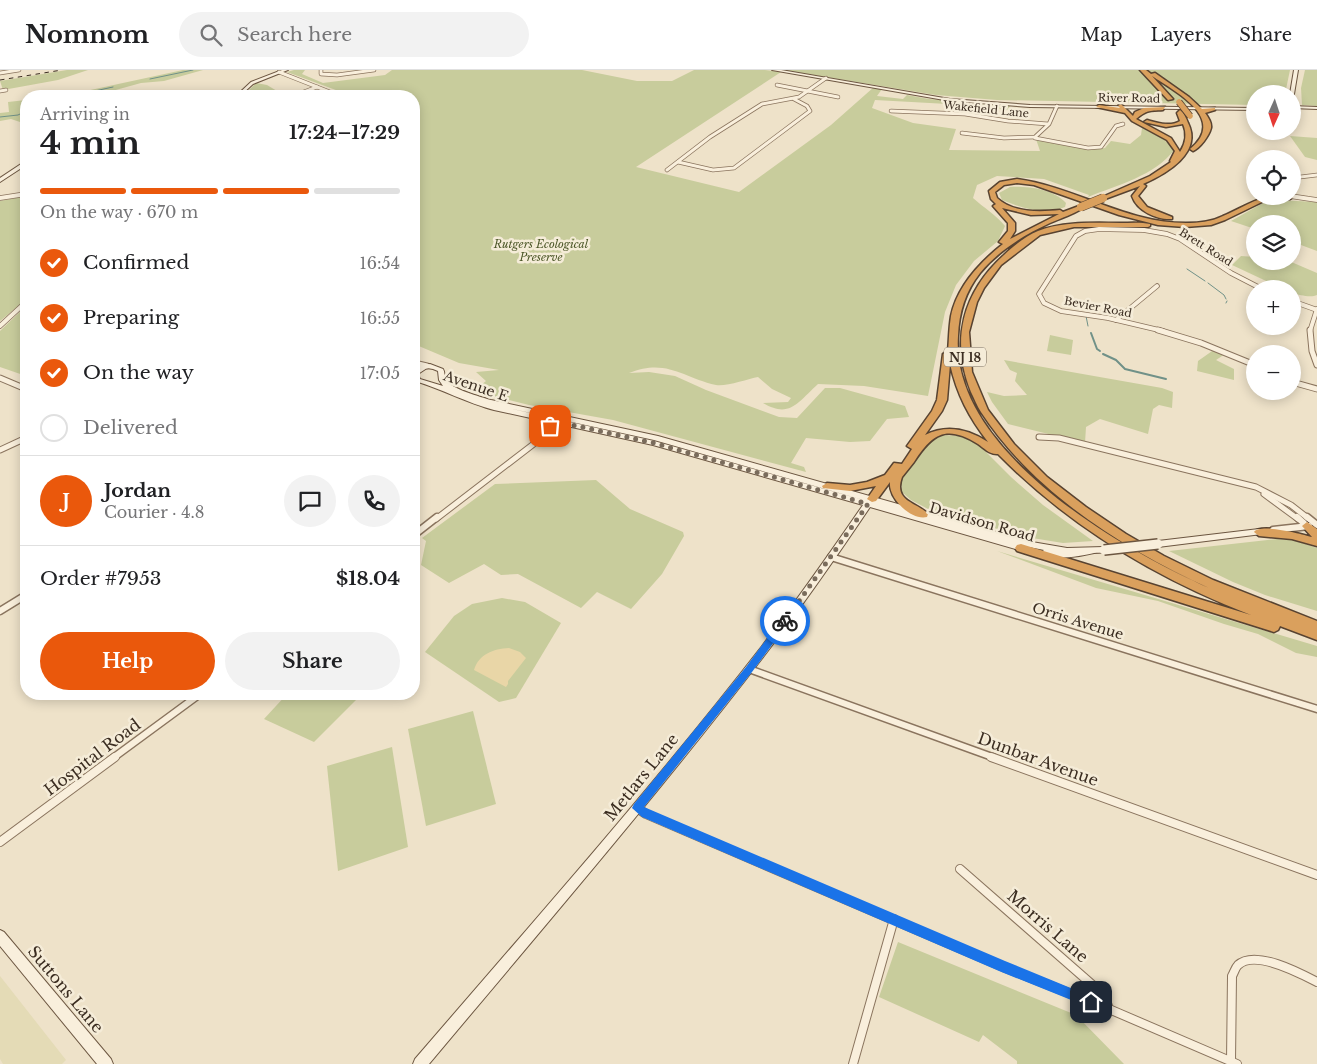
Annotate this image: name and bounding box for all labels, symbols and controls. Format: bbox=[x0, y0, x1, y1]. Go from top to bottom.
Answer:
search box bbox=[179, 12, 529, 57]
text: Nomnom bbox=[25, 20, 149, 49]
icon: search bbox=[197, 21, 225, 49]
text: Search here bbox=[237, 23, 352, 46]
text: Map bbox=[1081, 24, 1122, 46]
text: Layers bbox=[1150, 24, 1211, 46]
text: Share bbox=[1239, 24, 1292, 46]
north arrow bbox=[1246, 85, 1301, 140]
map controls bbox=[1246, 85, 1301, 400]
street label: River Road bbox=[1098, 90, 1161, 106]
street label: Wakefield Lane bbox=[941, 97, 1030, 120]
text: Arriving in bbox=[40, 104, 130, 124]
text: 17:24–17:29 bbox=[289, 121, 400, 144]
text: 4 min bbox=[40, 123, 140, 163]
button: locate bbox=[1246, 150, 1301, 205]
text: On the way · 670 m bbox=[40, 202, 198, 222]
button: layers bbox=[1246, 215, 1301, 270]
street label: Brett Road bbox=[1177, 225, 1236, 269]
park label: Rutgers Ecological Preserve bbox=[493, 237, 589, 264]
icon: check bbox=[40, 249, 68, 277]
text: Confirmed bbox=[83, 251, 189, 274]
text: 16:54 bbox=[360, 253, 400, 273]
button: + bbox=[1246, 280, 1301, 335]
street label: Bevier Road bbox=[1063, 294, 1134, 321]
icon: check bbox=[40, 304, 68, 332]
text: Preparing bbox=[83, 306, 179, 329]
text: 16:55 bbox=[360, 308, 400, 328]
button: − bbox=[1246, 345, 1301, 400]
road number: NJ 18 bbox=[944, 348, 986, 366]
icon: check bbox=[40, 359, 68, 387]
text: On the way bbox=[83, 361, 194, 384]
text: 17:05 bbox=[360, 363, 400, 383]
street label: Avenue E bbox=[440, 366, 511, 405]
pin bbox=[529, 405, 571, 447]
icon: bag bbox=[536, 412, 564, 440]
text: Delivered bbox=[83, 416, 178, 439]
button: chat bbox=[284, 475, 336, 527]
button: phone bbox=[348, 475, 400, 527]
text: Jordan bbox=[104, 479, 171, 502]
text: J bbox=[62, 489, 70, 512]
street label: Davidson Road bbox=[927, 498, 1037, 546]
text: Courier · 4.8 bbox=[104, 502, 205, 522]
text: Order #7953 bbox=[40, 567, 162, 590]
text: $18.04 bbox=[336, 567, 400, 590]
courier bbox=[760, 596, 810, 646]
street label: Orris Avenue bbox=[1030, 599, 1126, 643]
icon: bike bbox=[771, 607, 799, 635]
button: Help bbox=[40, 632, 215, 690]
button: Share bbox=[225, 632, 400, 690]
street label: Hospital Road bbox=[40, 714, 144, 800]
street label: Dunbar Avenue bbox=[975, 728, 1101, 790]
street label: Metlars Lane bbox=[600, 729, 682, 825]
street label: Morris Lane bbox=[1003, 885, 1093, 967]
street label: Suttons Lane bbox=[24, 942, 108, 1036]
pin bbox=[1070, 981, 1112, 1023]
icon: home bbox=[1077, 988, 1105, 1016]

